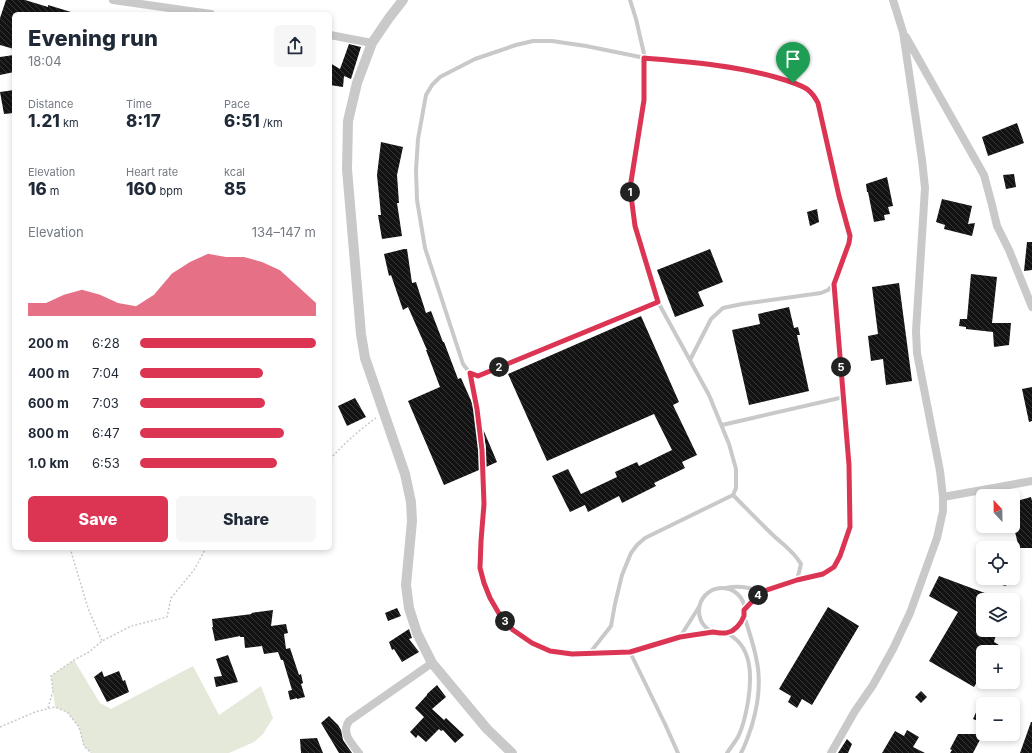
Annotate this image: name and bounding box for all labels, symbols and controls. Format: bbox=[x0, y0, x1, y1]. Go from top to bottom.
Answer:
text: Evening run bbox=[28, 25, 158, 51]
button: share bbox=[274, 25, 316, 67]
pin bbox=[776, 42, 810, 83]
icon: arrive bbox=[782, 48, 804, 70]
text: 18:04 bbox=[28, 53, 62, 69]
text: Distance bbox=[28, 97, 73, 111]
text: Time bbox=[126, 97, 152, 111]
text: Pace bbox=[224, 97, 250, 111]
text: 1.21 bbox=[28, 111, 60, 131]
text: 8:17 bbox=[126, 111, 161, 131]
text: 6:51 bbox=[224, 111, 260, 131]
text: km bbox=[60, 116, 79, 130]
text: /km bbox=[260, 116, 283, 130]
text: Elevation bbox=[28, 165, 75, 179]
text: Heart rate bbox=[126, 165, 178, 179]
text: kcal bbox=[224, 165, 245, 179]
text: 16 bbox=[28, 179, 47, 199]
text: 160 bbox=[126, 179, 157, 199]
text: 85 bbox=[224, 179, 246, 199]
pin: 1 bbox=[620, 182, 640, 202]
text: m bbox=[47, 184, 60, 198]
text: bpm bbox=[157, 184, 183, 198]
text: 1 bbox=[628, 185, 632, 199]
text: Elevation bbox=[28, 224, 84, 240]
text: 134–147 m bbox=[252, 224, 316, 240]
text: 200 m bbox=[28, 335, 69, 351]
text: 6:28 bbox=[92, 335, 120, 351]
pin: 2 bbox=[489, 357, 509, 377]
pin: 5 bbox=[831, 357, 851, 377]
text: 2 bbox=[496, 360, 502, 374]
text: 5 bbox=[837, 360, 845, 374]
text: 400 m bbox=[28, 365, 69, 381]
text: 7:04 bbox=[92, 365, 119, 381]
text: 600 m bbox=[28, 395, 69, 411]
text: 7:03 bbox=[92, 395, 119, 411]
text: 800 m bbox=[28, 425, 69, 441]
text: 6:47 bbox=[92, 425, 120, 441]
text: 1.0 km bbox=[28, 455, 69, 471]
text: 6:53 bbox=[92, 455, 120, 471]
north arrow bbox=[976, 489, 1020, 533]
map controls bbox=[976, 489, 1020, 741]
button: Save bbox=[28, 496, 168, 542]
button: Share bbox=[176, 496, 316, 542]
button: locate bbox=[976, 541, 1020, 585]
pin: 4 bbox=[748, 585, 768, 605]
text: 4 bbox=[754, 588, 762, 602]
button: layers bbox=[976, 593, 1020, 637]
pin: 3 bbox=[495, 611, 515, 631]
text: 3 bbox=[501, 614, 509, 628]
button: + bbox=[976, 645, 1020, 689]
button: − bbox=[976, 697, 1020, 741]

